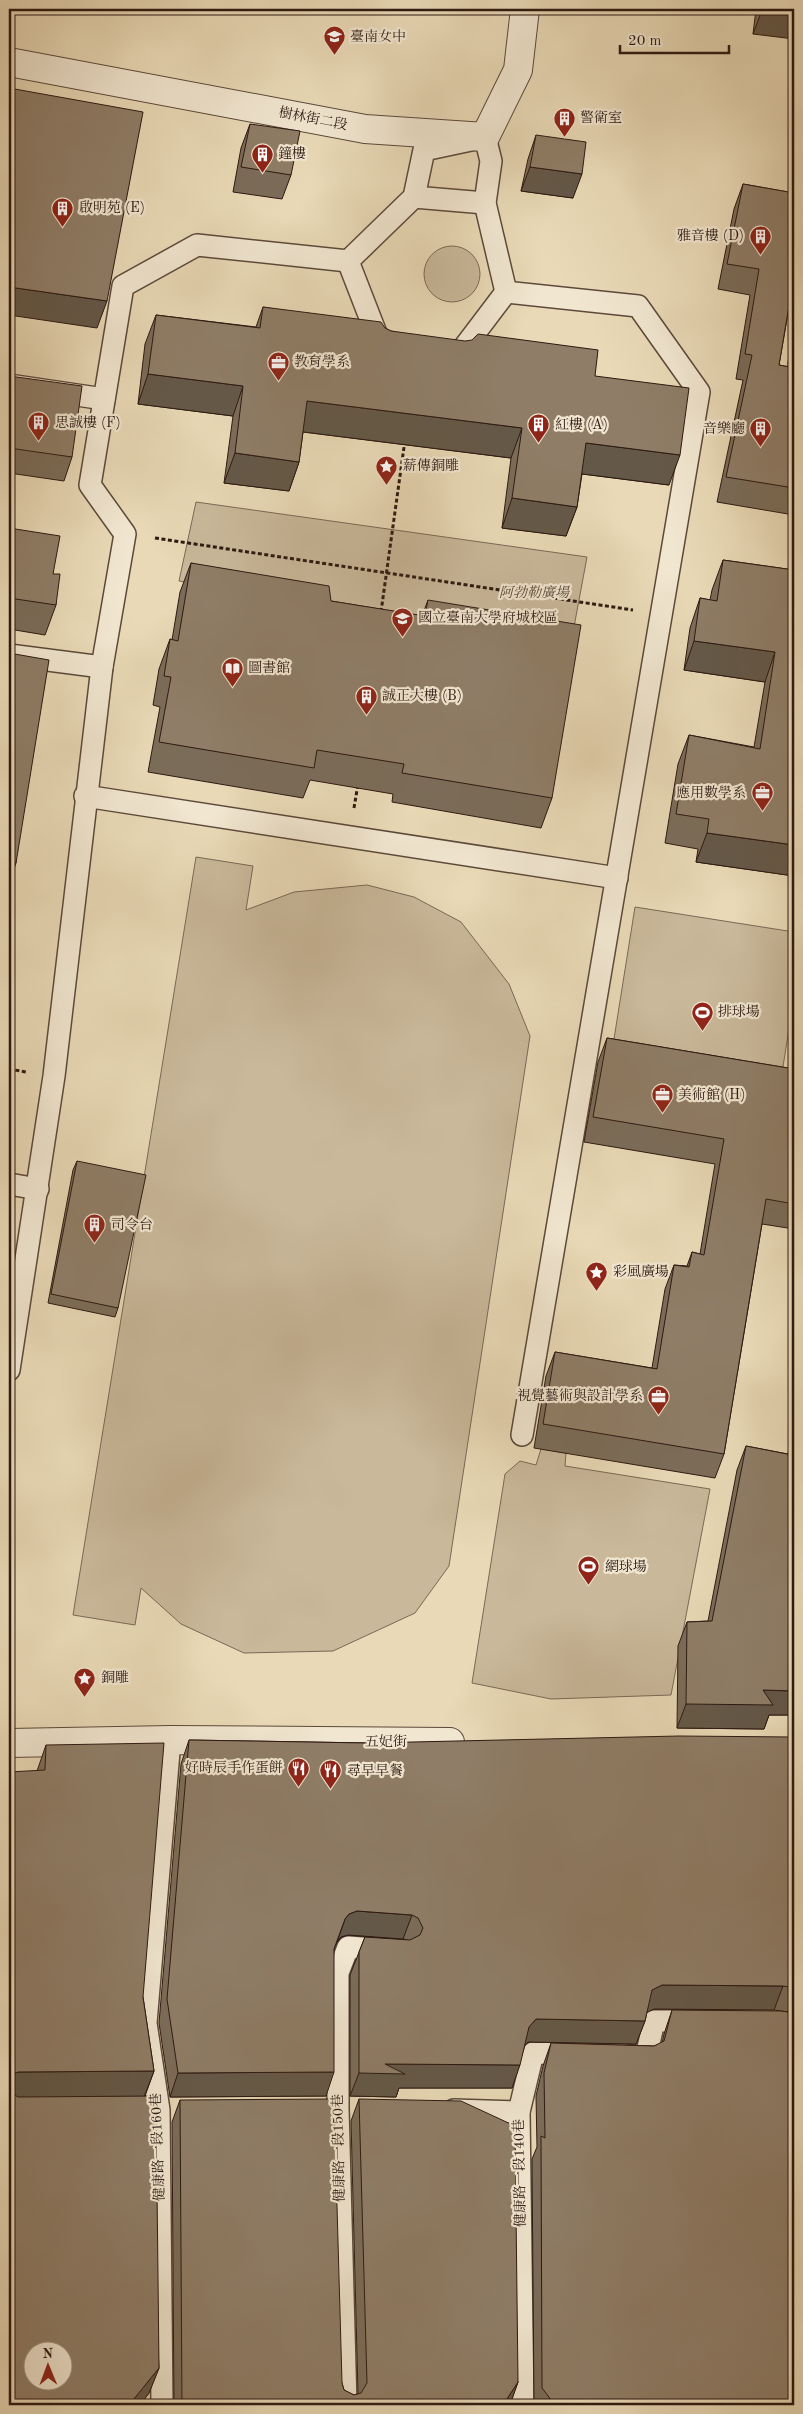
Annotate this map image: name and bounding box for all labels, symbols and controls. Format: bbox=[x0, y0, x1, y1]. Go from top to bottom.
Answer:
scale bar bbox=[620, 22, 729, 54]
school or university icon: 臺南女中 bbox=[322, 25, 346, 56]
place label: 臺南女中 bbox=[350, 29, 406, 44]
text: 20 m bbox=[628, 34, 662, 49]
street label: 樹林街二段 bbox=[277, 104, 349, 133]
building icon: 警衛室 bbox=[552, 106, 576, 137]
place label: 警衛室 bbox=[580, 110, 622, 125]
building icon: 鐘樓 bbox=[250, 142, 274, 173]
place label: 鐘樓 bbox=[278, 146, 306, 161]
building icon: 啟明苑 (E) bbox=[51, 196, 75, 227]
place label: 啟明苑 (E) bbox=[79, 200, 145, 215]
building icon: 雅音樓 (D) bbox=[748, 224, 772, 255]
place label: 雅音樓 (D) bbox=[677, 228, 744, 243]
office icon: 教育學系 bbox=[266, 350, 290, 381]
place label: 教育學系 bbox=[294, 354, 350, 369]
building icon: 思誠樓 (F) bbox=[27, 411, 51, 442]
building icon: 紅樓 (A) bbox=[527, 413, 551, 444]
place label: 思誠樓 (F) bbox=[55, 415, 121, 430]
place label: 紅樓 (A) bbox=[555, 417, 608, 432]
building icon: 音樂廳 bbox=[749, 417, 773, 448]
place label: 音樂廳 bbox=[703, 421, 745, 436]
place icon: 薪傳銅雕 bbox=[375, 454, 399, 485]
place label: 薪傳銅雕 bbox=[403, 458, 459, 473]
park label: 阿勃勒廣場 bbox=[499, 585, 571, 600]
school or university icon: 國立臺南大學府城校區 bbox=[390, 606, 414, 637]
place label: 國立臺南大學府城校區 bbox=[418, 610, 558, 625]
library icon: 圖書館 bbox=[220, 656, 244, 687]
place label: 圖書館 bbox=[248, 660, 290, 675]
building icon: 誠正大樓 (B) bbox=[354, 684, 378, 715]
place label: 誠正大樓 (B) bbox=[382, 688, 462, 703]
office icon: 應用數學系 bbox=[750, 781, 774, 812]
place label: 應用數學系 bbox=[676, 785, 746, 800]
sports icon: 排球場 bbox=[690, 1000, 714, 1031]
place label: 排球場 bbox=[718, 1004, 760, 1019]
office icon: 美術館 (H) bbox=[650, 1083, 674, 1114]
place label: 美術館 (H) bbox=[678, 1087, 745, 1102]
building icon: 司令台 bbox=[83, 1213, 107, 1244]
place label: 司令台 bbox=[111, 1217, 153, 1232]
place icon: 彩風廣場 bbox=[585, 1260, 609, 1291]
place label: 彩風廣場 bbox=[613, 1264, 669, 1279]
office icon: 視覺藝術與設計學系 bbox=[647, 1384, 671, 1415]
place label: 視覺藝術與設計學系 bbox=[517, 1388, 643, 1403]
sports icon: 網球場 bbox=[577, 1555, 601, 1586]
place label: 網球場 bbox=[605, 1559, 647, 1574]
place icon: 銅雕 bbox=[73, 1666, 97, 1697]
place label: 銅雕 bbox=[101, 1670, 129, 1685]
street label: 五妃街 bbox=[365, 1734, 407, 1749]
restaurant icon: 好時辰手作蛋餅 bbox=[287, 1756, 311, 1787]
restaurant icon: 尋早早餐 bbox=[319, 1759, 343, 1790]
place label: 好時辰手作蛋餅 bbox=[185, 1760, 283, 1775]
place label: 尋早早餐 bbox=[347, 1763, 403, 1778]
street label: 健康路一段160巷 bbox=[148, 2093, 167, 2201]
street label: 健康路一段150巷 bbox=[330, 2094, 347, 2202]
street label: 健康路一段140巷 bbox=[511, 2119, 528, 2227]
north arrow bbox=[22, 2342, 72, 2392]
text: N bbox=[42, 2347, 54, 2361]

